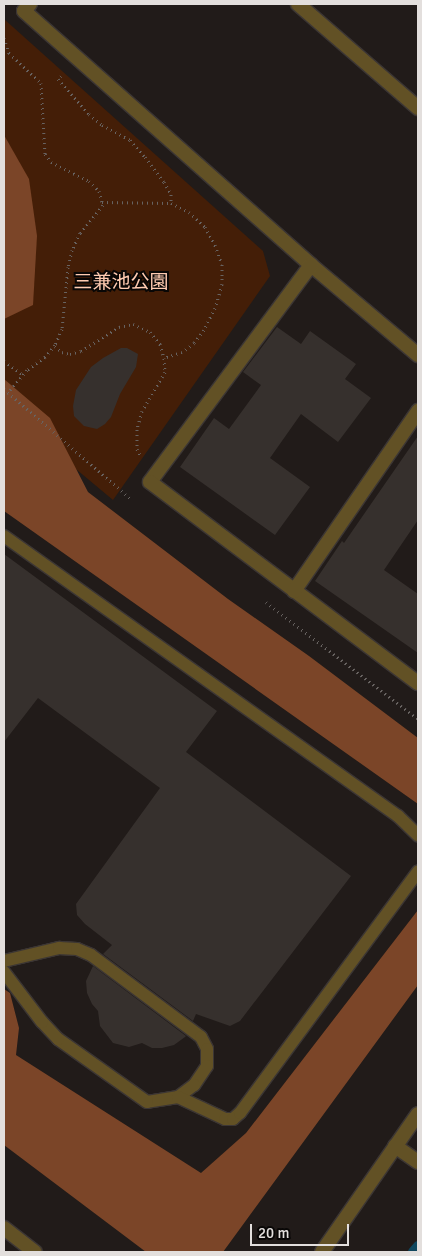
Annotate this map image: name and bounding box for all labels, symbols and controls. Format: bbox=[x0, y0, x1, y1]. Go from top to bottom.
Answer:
park label: 三兼池公園 bbox=[74, 272, 168, 294]
scale bar bbox=[252, 1214, 351, 1246]
text: 20 m bbox=[258, 1224, 289, 1242]

